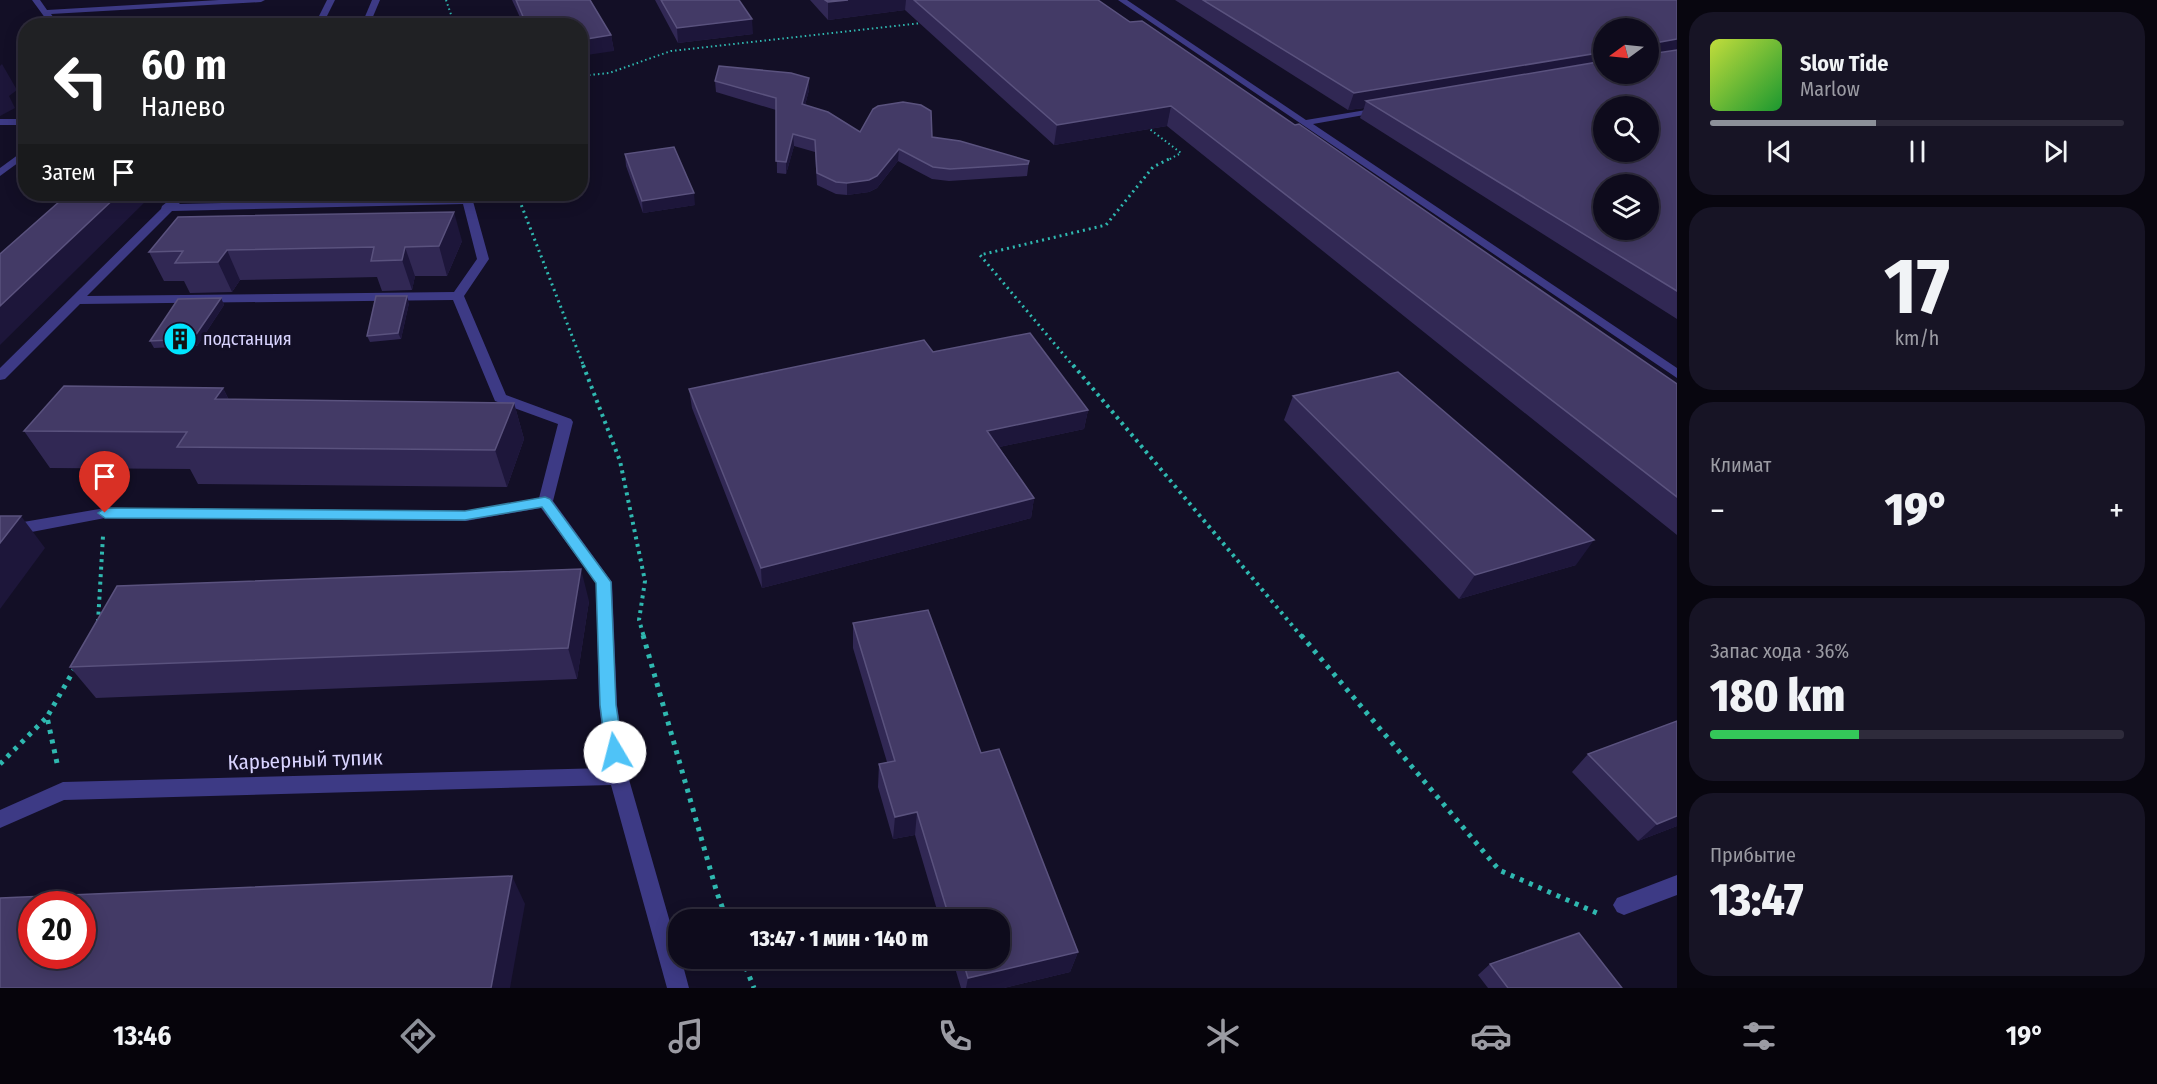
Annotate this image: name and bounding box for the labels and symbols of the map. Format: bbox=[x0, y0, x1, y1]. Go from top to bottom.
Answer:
north arrow bbox=[1593, 18, 1659, 84]
building icon: подстанция bbox=[162, 321, 198, 357]
place label: подстанция bbox=[203, 328, 292, 350]
pin bbox=[79, 451, 130, 513]
position arrow bbox=[583, 720, 647, 784]
street label: Карьерный тупик bbox=[227, 744, 383, 776]
speed limit sign: 20 bbox=[18, 891, 96, 969]

